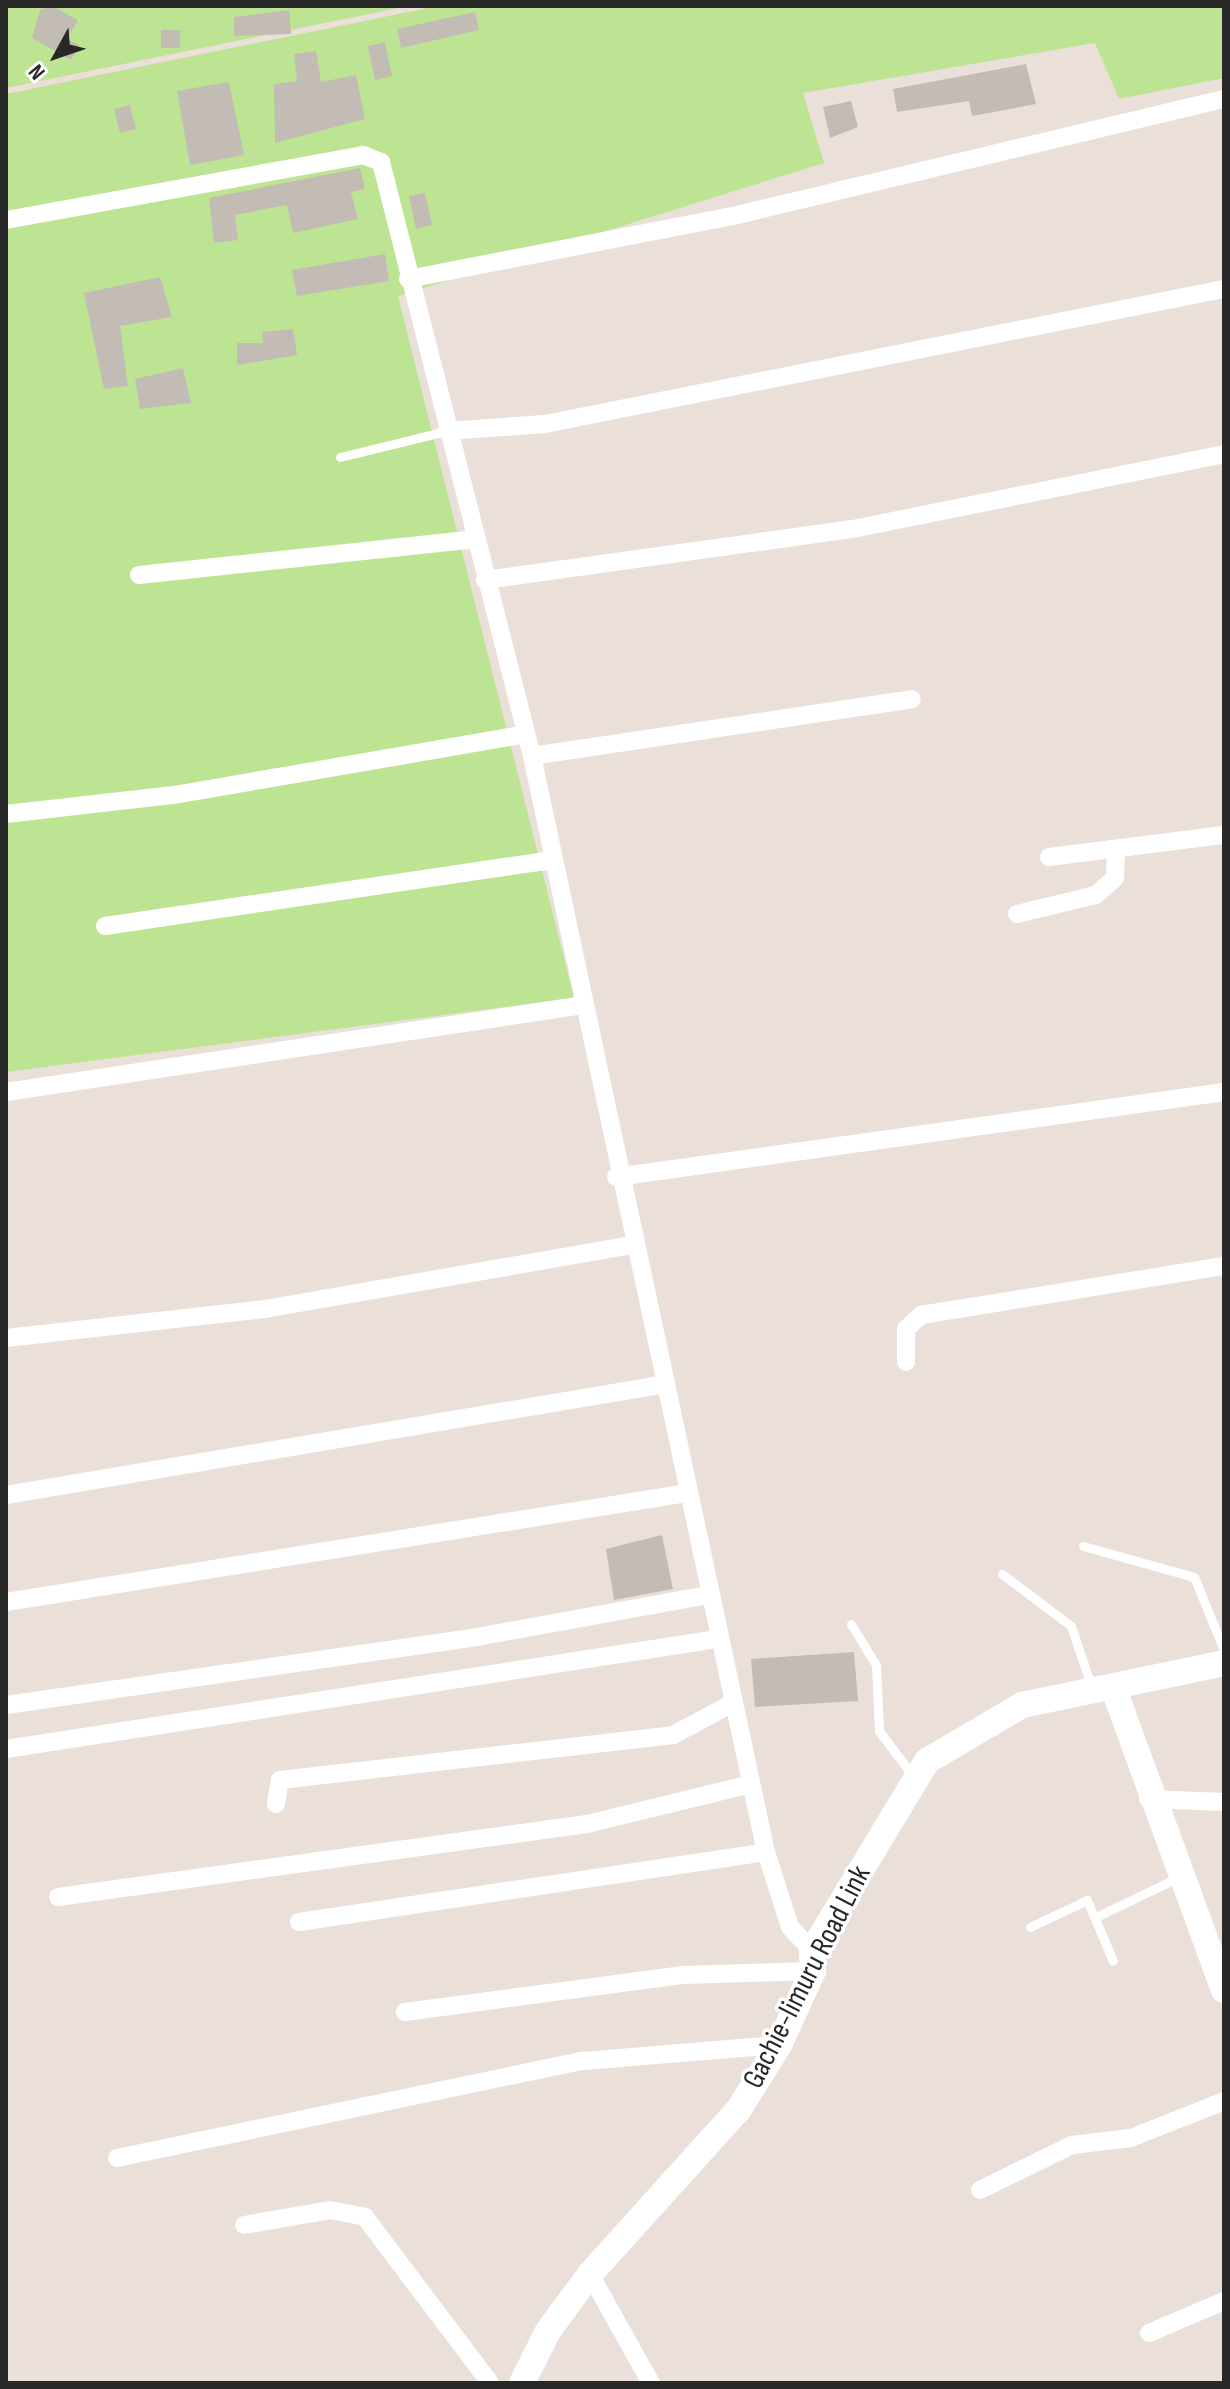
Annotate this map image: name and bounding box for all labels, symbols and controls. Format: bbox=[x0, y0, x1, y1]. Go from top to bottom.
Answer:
north arrow bbox=[16, 16, 96, 96]
text: N bbox=[23, 59, 51, 85]
street label: Gachie-limuru Road Link bbox=[735, 1860, 879, 2094]

